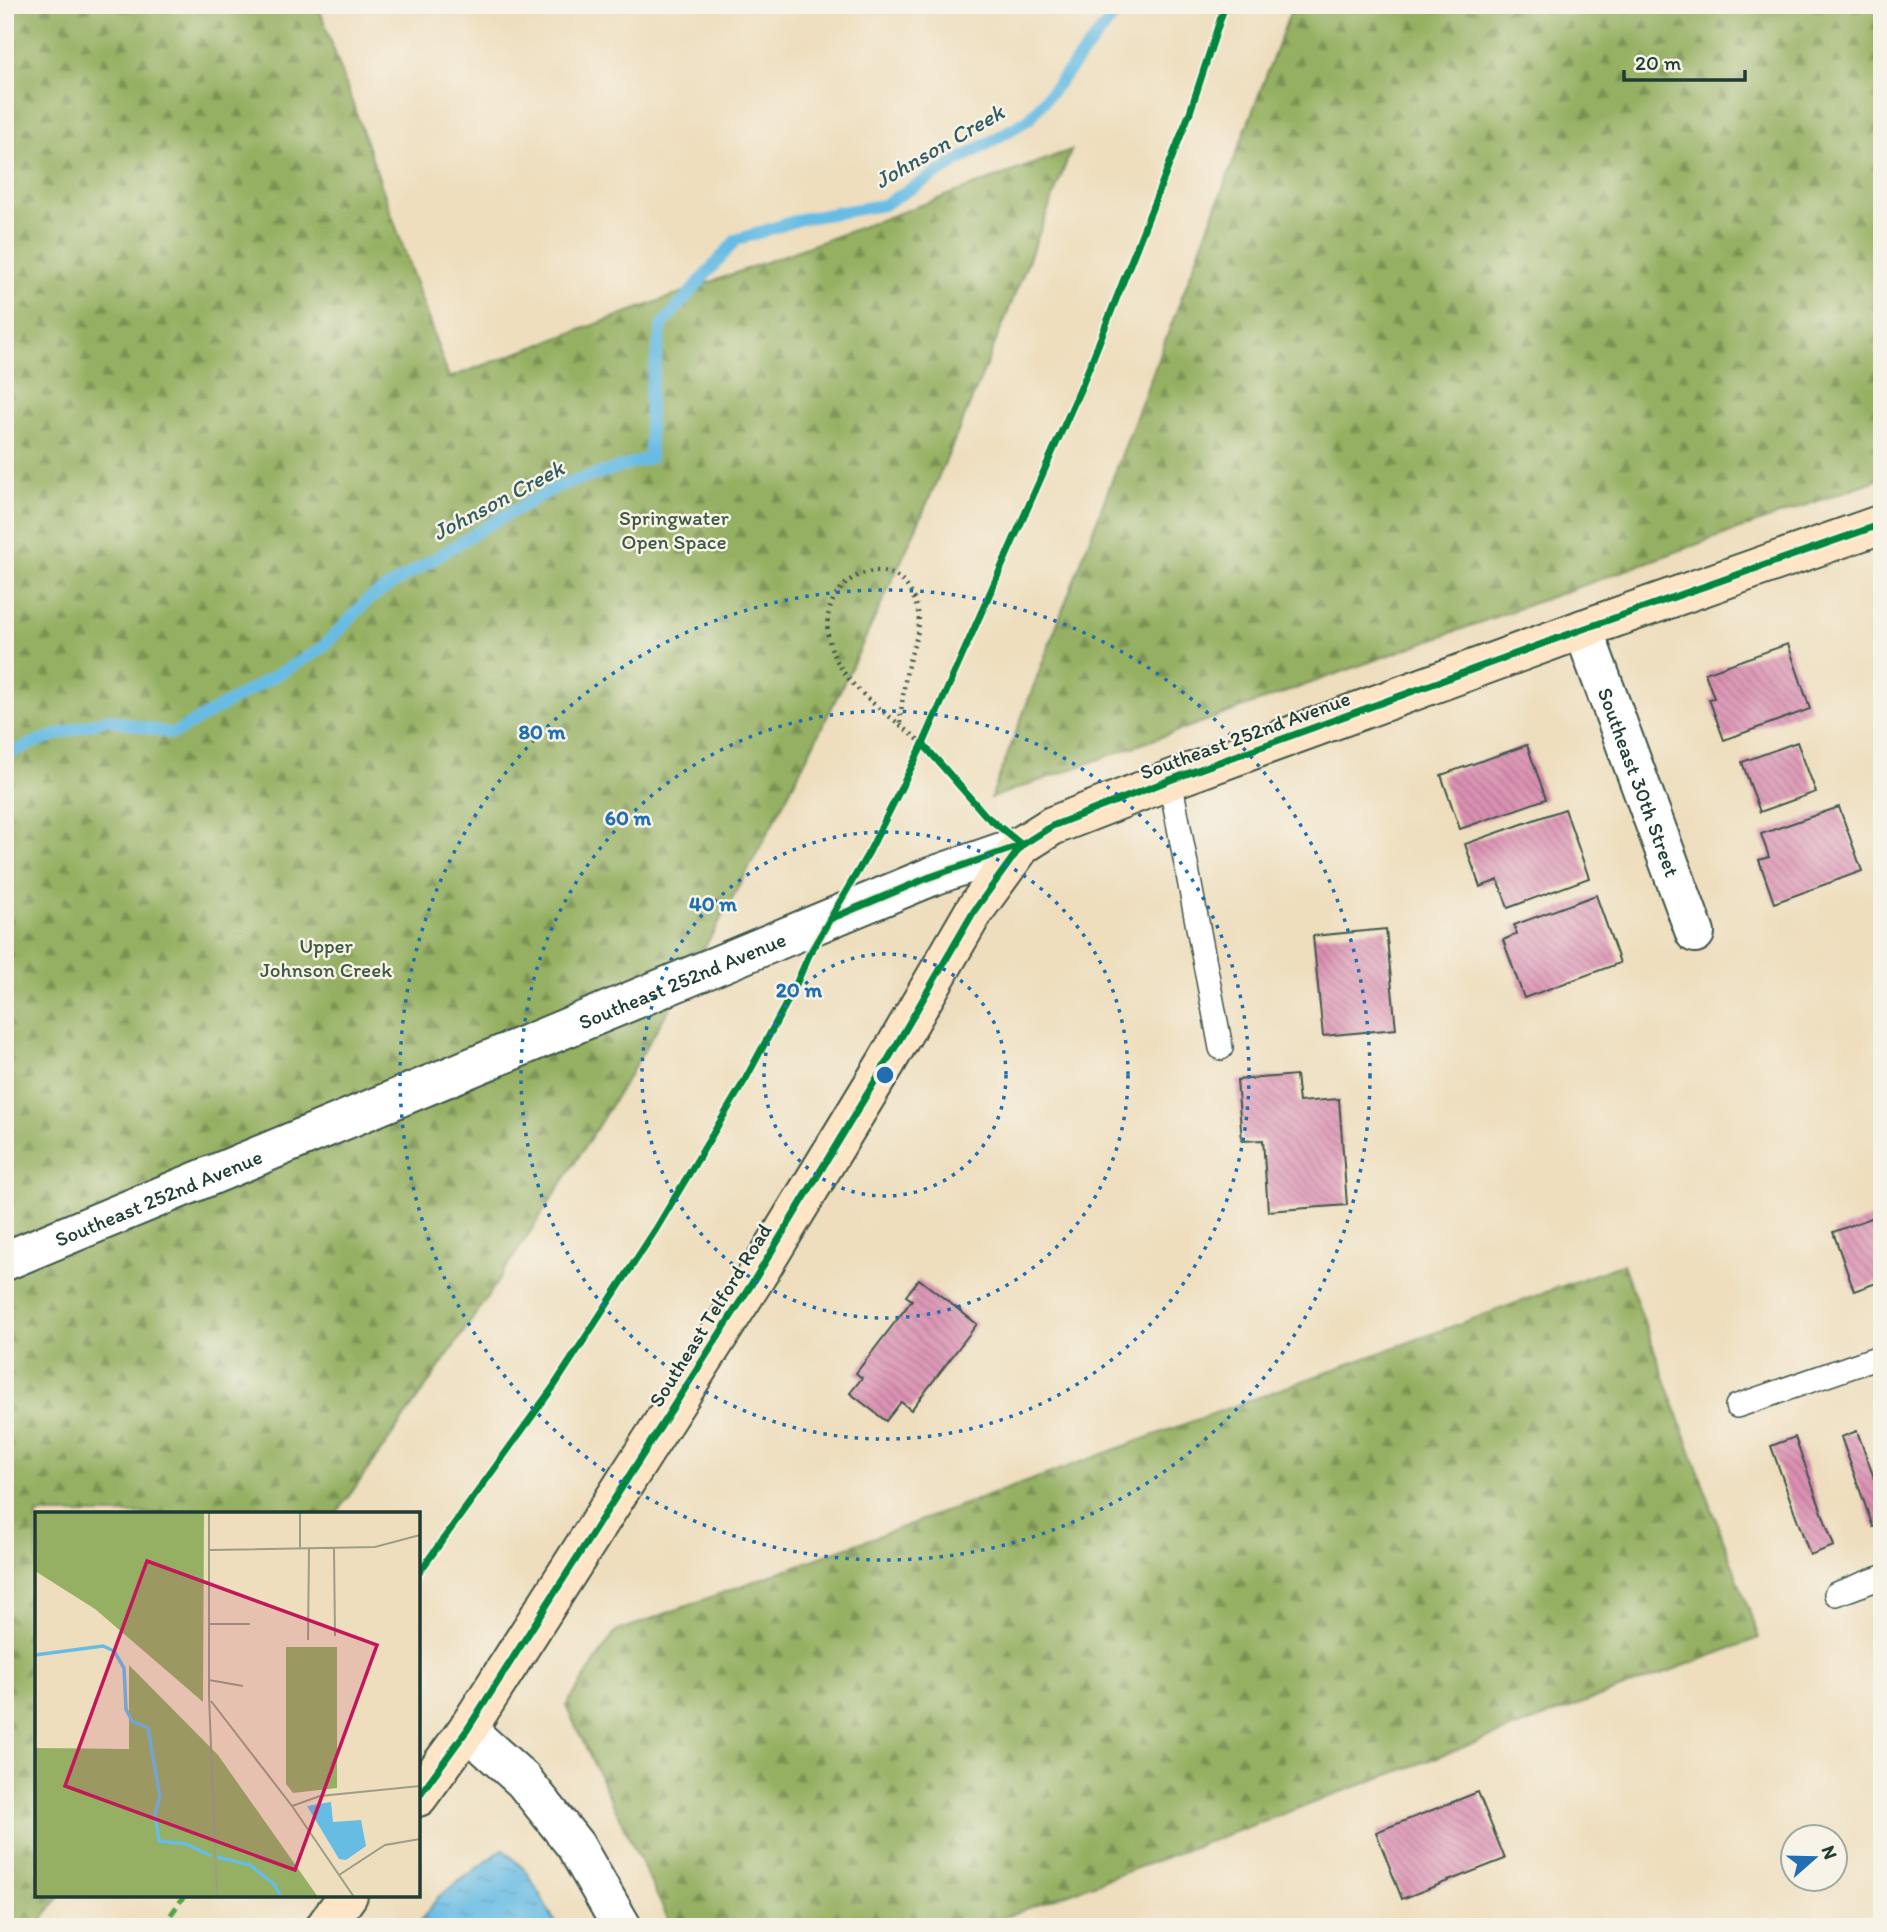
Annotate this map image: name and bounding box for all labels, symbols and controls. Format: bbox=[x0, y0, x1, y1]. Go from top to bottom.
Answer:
scale bar bbox=[1624, 38, 1745, 82]
text: 20 m bbox=[1635, 50, 1682, 75]
water label: Johnson Creek bbox=[869, 97, 1010, 194]
water label: Johnson Creek bbox=[427, 453, 569, 546]
park label: Springwater Open Space bbox=[619, 505, 730, 554]
street label: Southeast 30th Street bbox=[1593, 684, 1686, 880]
street label: Southeast 252nd Avenue bbox=[1136, 685, 1354, 785]
text: 80 m bbox=[519, 719, 566, 744]
text: 60 m bbox=[605, 805, 652, 830]
text: 40 m bbox=[689, 891, 737, 916]
street label: Southeast 252nd Avenue bbox=[575, 926, 789, 1034]
park label: Upper Johnson Creek bbox=[260, 933, 392, 982]
text: 20 m bbox=[776, 977, 823, 1002]
centre of rings bbox=[873, 1063, 897, 1087]
street label: Southeast 252nd Avenue bbox=[51, 1143, 266, 1251]
street label: Southeast Telford Road bbox=[643, 1218, 777, 1411]
inset map bbox=[35, 1512, 420, 1897]
north arrow bbox=[1778, 1824, 1848, 1894]
text: N bbox=[1817, 1842, 1843, 1862]

